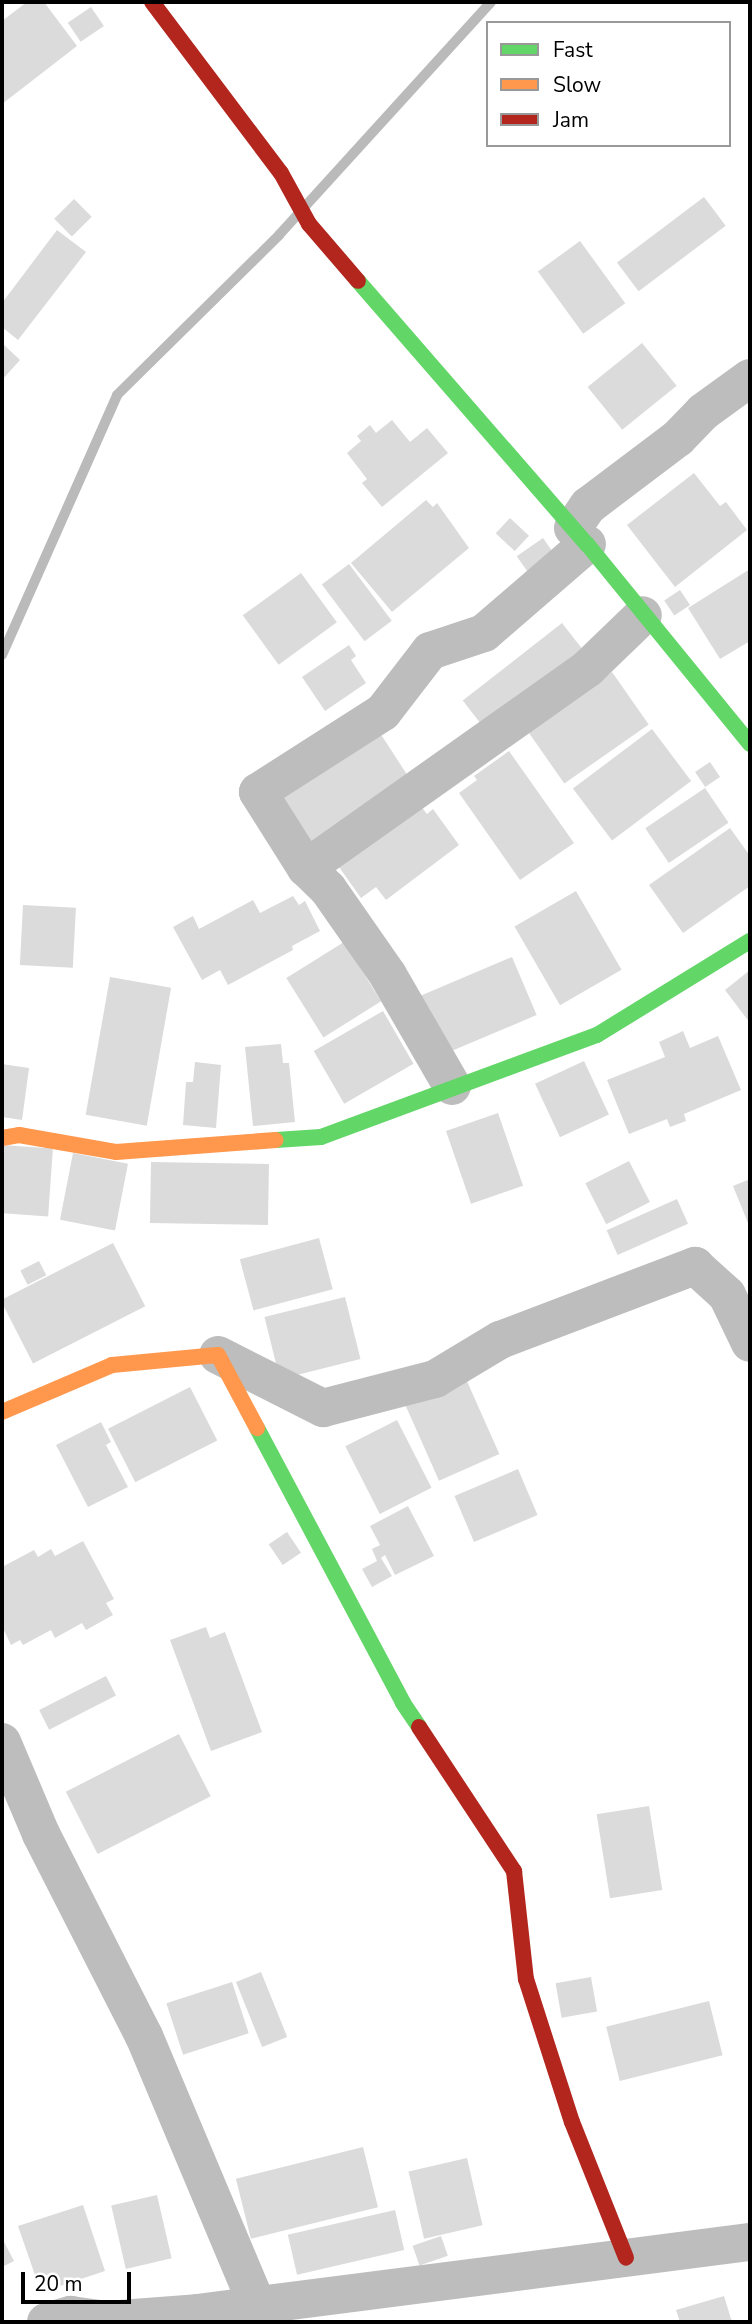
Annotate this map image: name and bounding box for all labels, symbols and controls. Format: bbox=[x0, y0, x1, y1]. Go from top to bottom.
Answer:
legend bbox=[486, 21, 731, 147]
text: Fast bbox=[553, 36, 593, 64]
text: Slow bbox=[553, 71, 601, 99]
text: Jam bbox=[553, 106, 589, 134]
scale bar bbox=[24, 2258, 135, 2302]
text: 20 m bbox=[34, 2270, 83, 2298]

